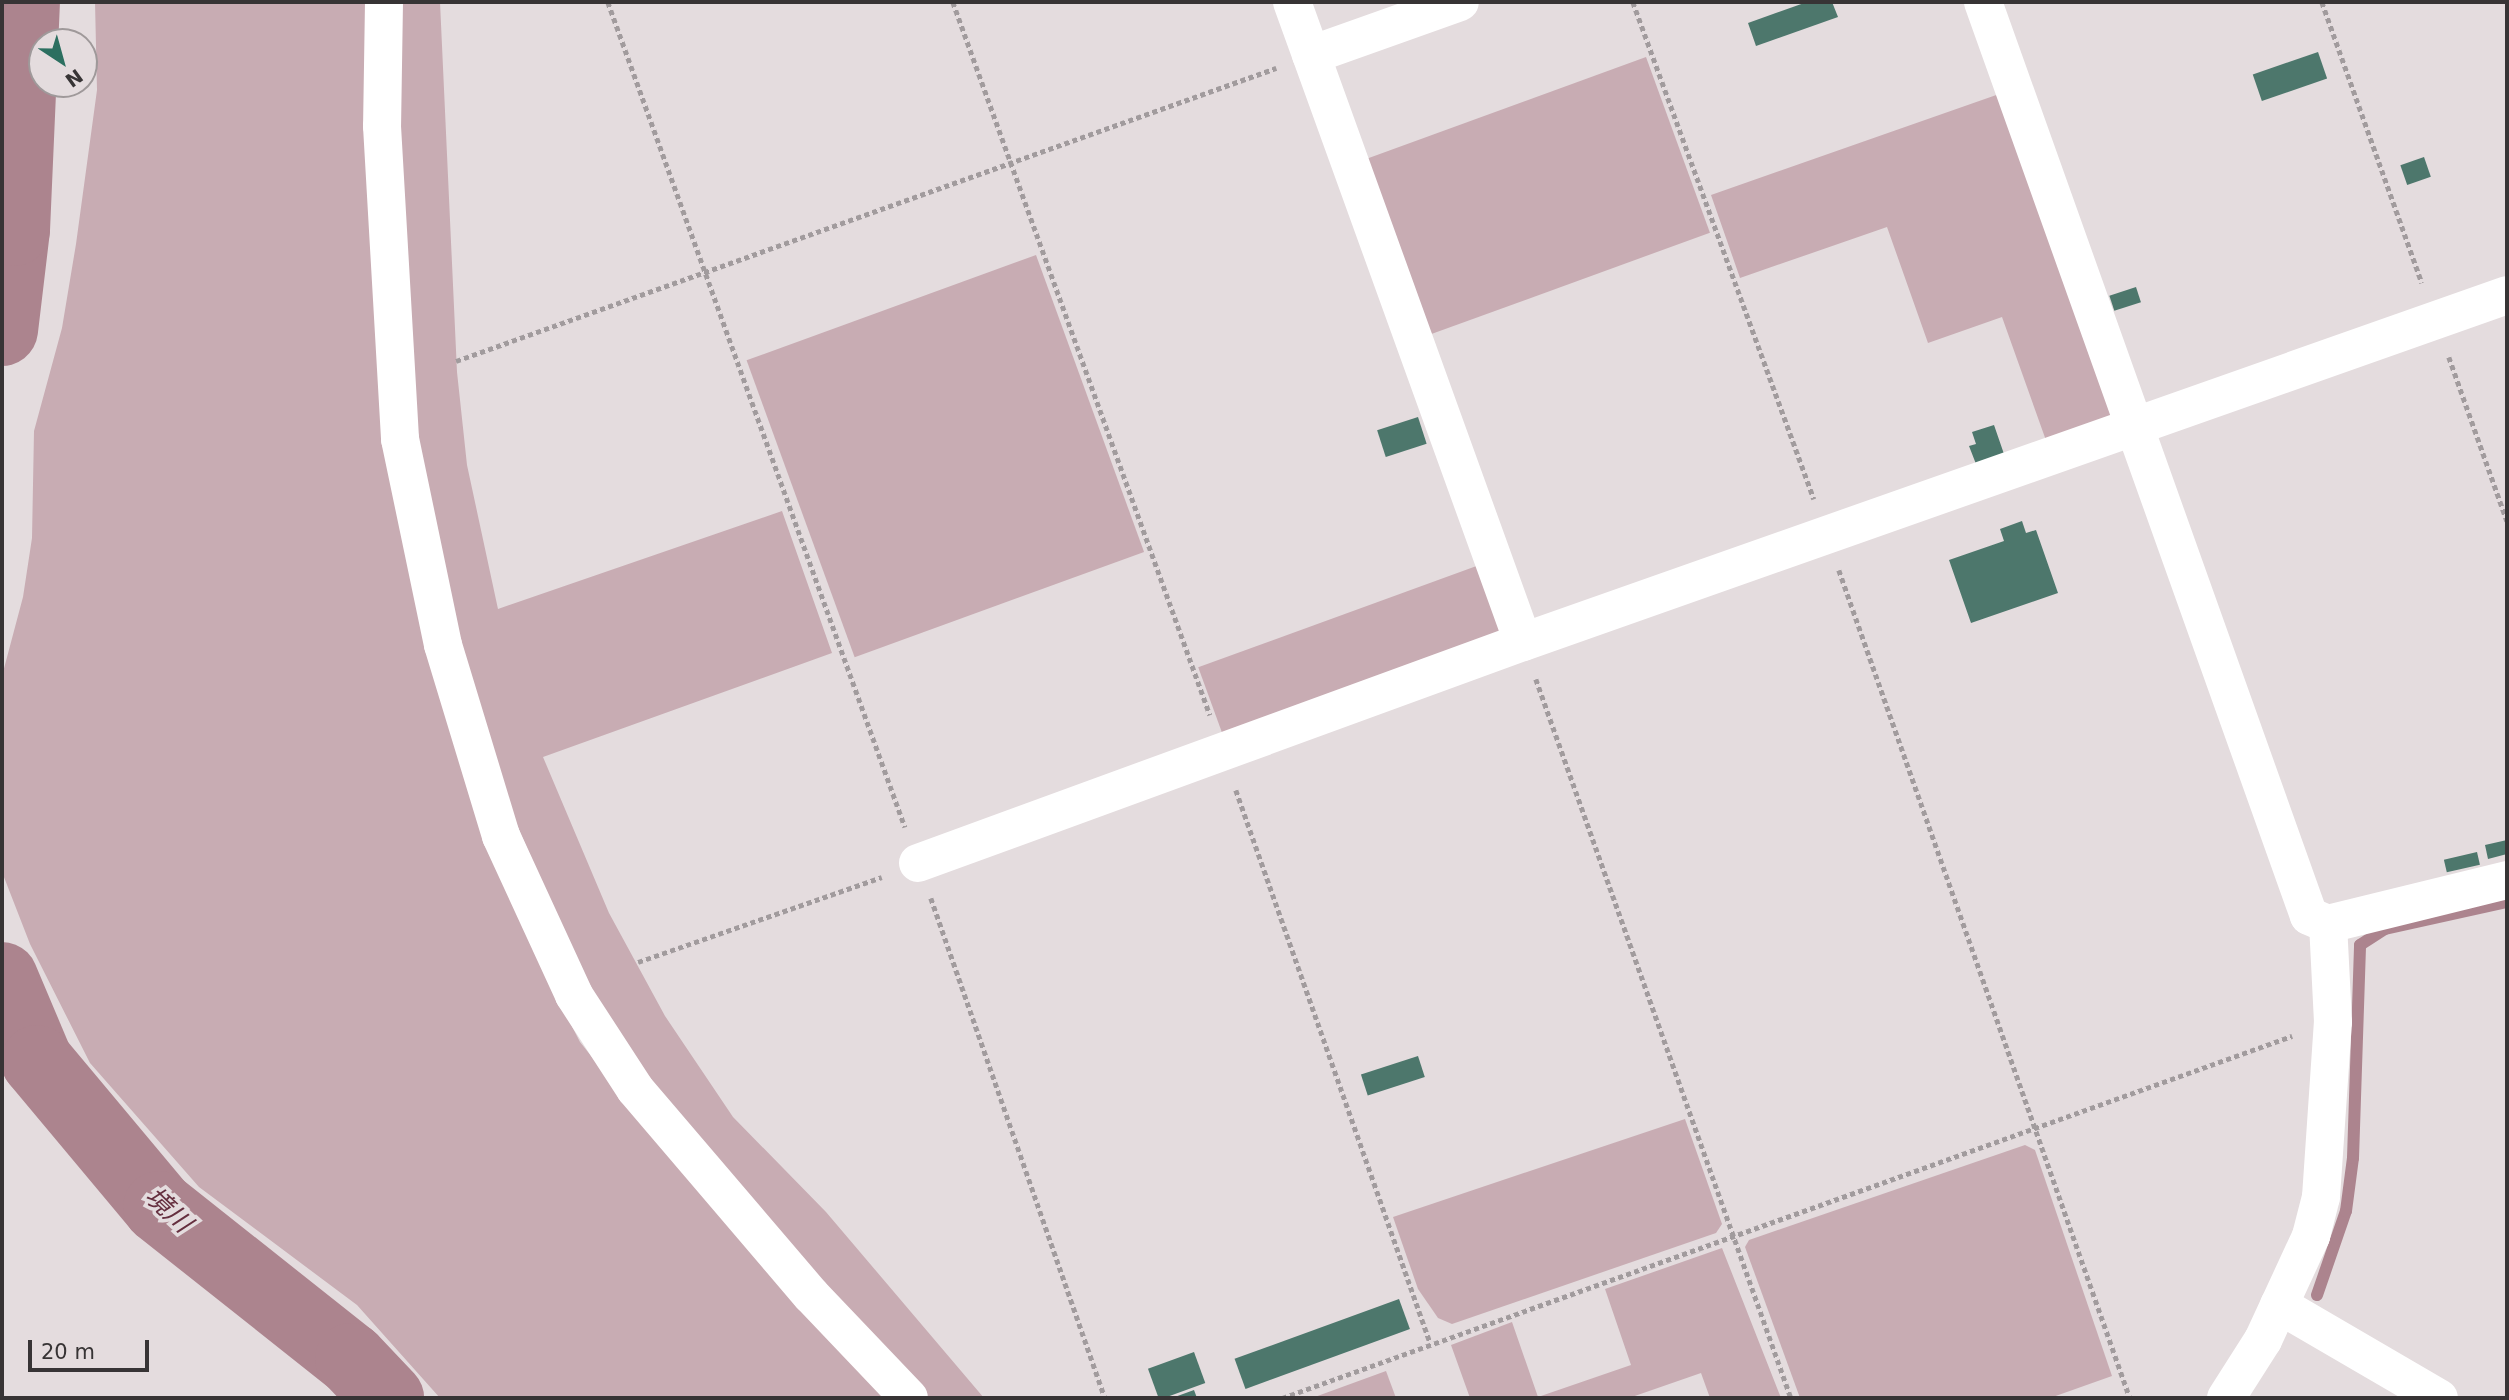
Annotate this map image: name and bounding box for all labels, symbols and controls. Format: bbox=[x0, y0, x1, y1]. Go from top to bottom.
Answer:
north arrow bbox=[28, 28, 98, 98]
text: N bbox=[61, 65, 87, 92]
water label: 境川 bbox=[138, 1181, 198, 1239]
scale bar bbox=[32, 1326, 152, 1370]
text: 20 m bbox=[41, 1340, 95, 1364]

